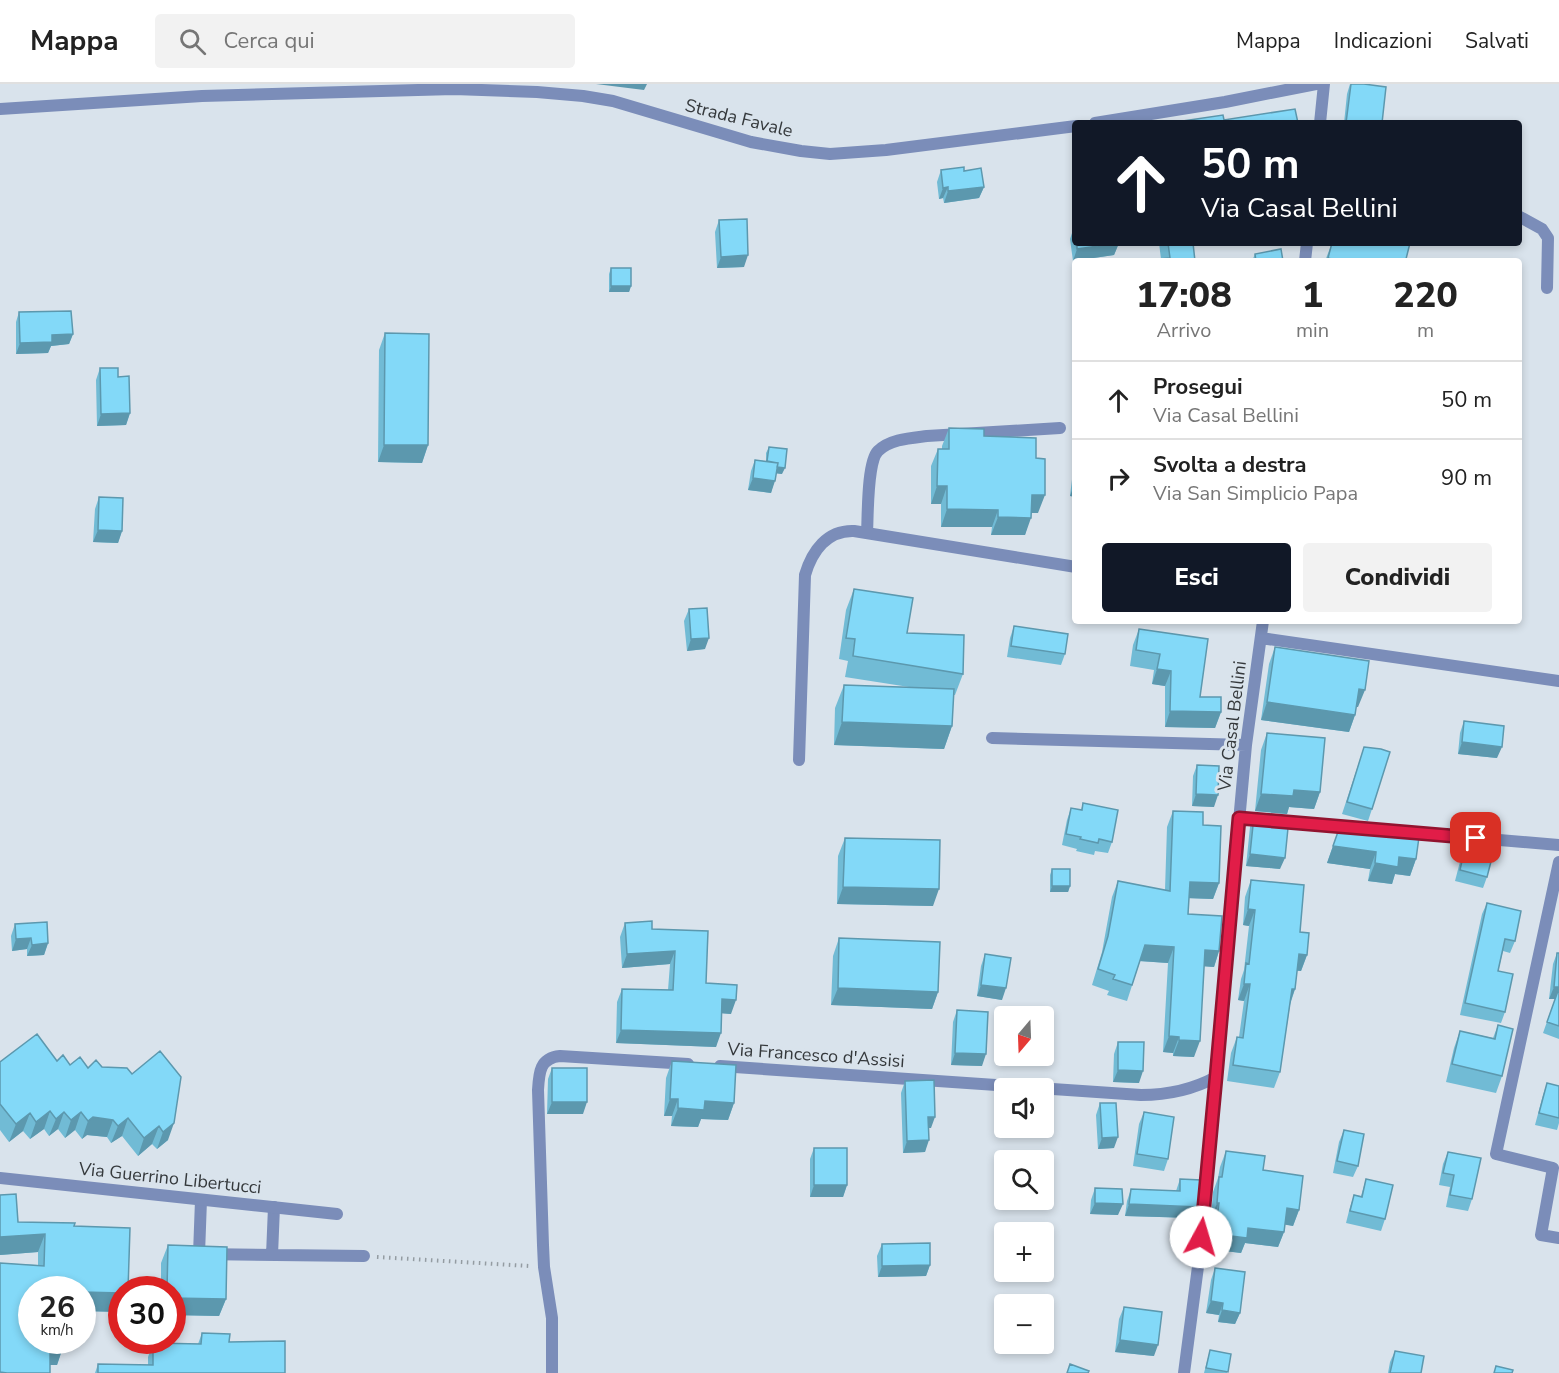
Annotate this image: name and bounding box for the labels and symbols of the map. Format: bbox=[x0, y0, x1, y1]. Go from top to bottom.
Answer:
street label: Strada Favale bbox=[683, 93, 795, 143]
street label: Via Casal Bellini bbox=[1212, 659, 1252, 794]
pin bbox=[1450, 812, 1501, 863]
north arrow bbox=[994, 1006, 1054, 1066]
street label: Via Francesco d'Assisi bbox=[726, 1037, 905, 1073]
street label: Via Guerrino Libertucci bbox=[77, 1156, 262, 1200]
position arrow bbox=[1169, 1205, 1233, 1269]
speed limit sign: 30 bbox=[108, 1276, 186, 1354]

